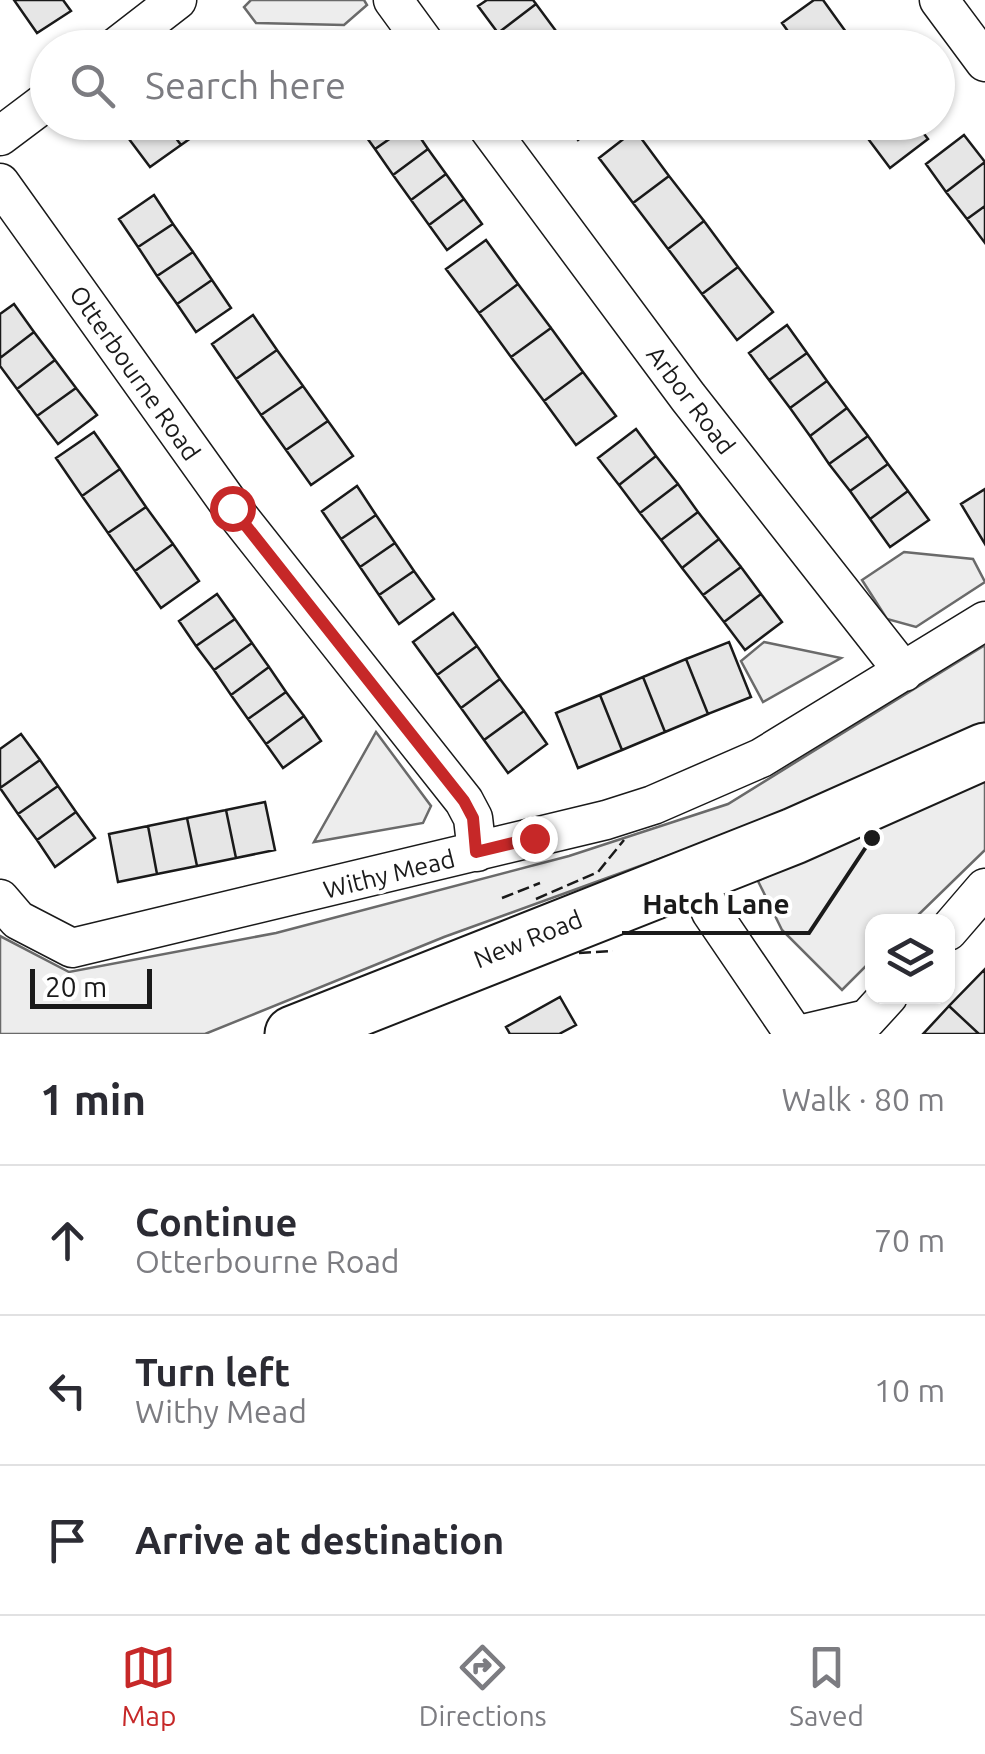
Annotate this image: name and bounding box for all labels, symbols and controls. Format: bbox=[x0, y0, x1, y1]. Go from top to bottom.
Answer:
search box bbox=[30, 30, 955, 140]
icon: search bbox=[65, 58, 120, 113]
text: Search here bbox=[145, 64, 346, 106]
street label: Otterbourne Road bbox=[64, 280, 206, 466]
street label: Arbor Road bbox=[641, 341, 741, 459]
route start bbox=[210, 486, 256, 532]
route end bbox=[512, 816, 558, 862]
street label: Withy Mead bbox=[320, 844, 458, 904]
callout: Hatch Lane bbox=[622, 875, 809, 933]
text: Hatch Lane bbox=[642, 888, 790, 919]
street label: New Road bbox=[470, 905, 586, 973]
map controls bbox=[865, 914, 955, 1004]
button: layers bbox=[865, 914, 955, 1004]
scale bar bbox=[30, 964, 152, 1008]
text: 20 m bbox=[45, 971, 107, 1002]
text: 1 min bbox=[40, 1076, 146, 1123]
text: Walk · 80 m bbox=[781, 1081, 945, 1117]
text: Continue bbox=[135, 1201, 297, 1243]
icon: ahead bbox=[40, 1213, 95, 1268]
text: 70 m bbox=[874, 1222, 945, 1258]
text: Otterbourne Road bbox=[135, 1243, 400, 1279]
text: Turn left bbox=[135, 1351, 290, 1393]
icon: left bbox=[40, 1363, 95, 1418]
text: 10 m bbox=[874, 1372, 945, 1408]
text: Withy Mead bbox=[135, 1393, 307, 1429]
icon: arrive bbox=[40, 1513, 95, 1568]
text: Arrive at destination bbox=[135, 1519, 504, 1561]
tab: Map bbox=[121, 1640, 176, 1731]
tab: Directions bbox=[419, 1640, 547, 1731]
tab: Saved bbox=[789, 1640, 864, 1731]

